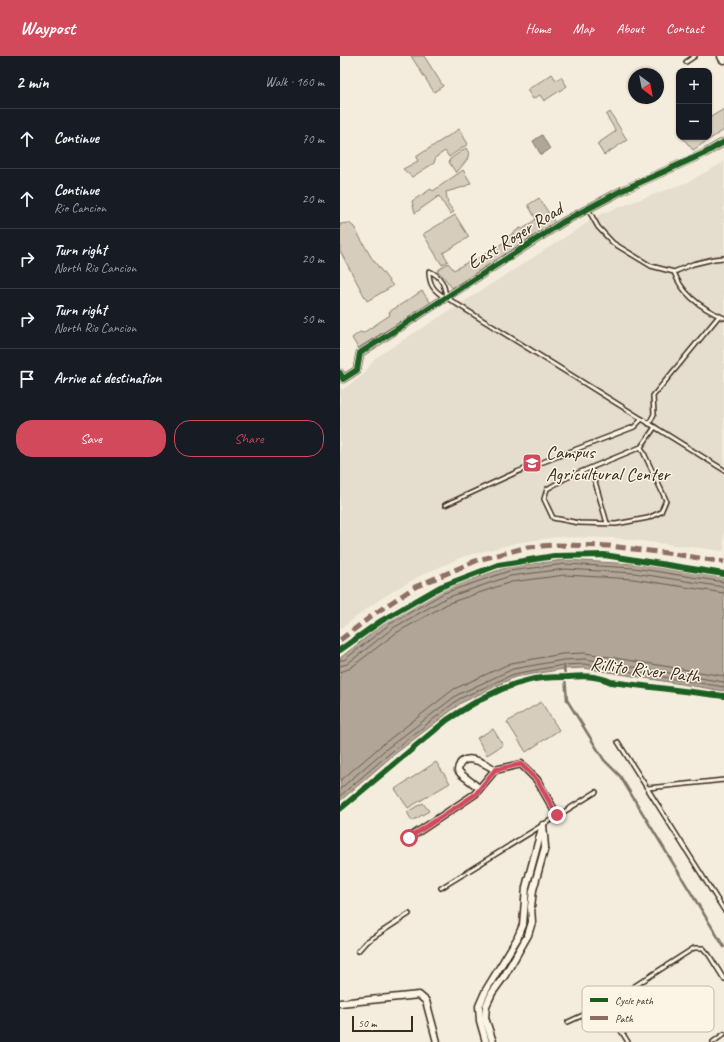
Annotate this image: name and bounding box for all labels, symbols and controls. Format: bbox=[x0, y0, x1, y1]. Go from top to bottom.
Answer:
text: Waypost bbox=[20, 16, 75, 40]
text: Home bbox=[525, 20, 551, 37]
text: Map bbox=[573, 20, 594, 37]
text: About bbox=[616, 20, 644, 37]
text: Contact bbox=[666, 20, 704, 37]
north arrow bbox=[628, 68, 664, 104]
map controls bbox=[676, 68, 712, 140]
button: + bbox=[676, 68, 712, 104]
text: 2 min bbox=[16, 72, 49, 93]
text: Walk · 160 m bbox=[265, 74, 324, 90]
button: − bbox=[676, 104, 712, 140]
icon: ahead bbox=[16, 128, 38, 150]
text: Continue bbox=[54, 129, 99, 148]
text: 70 m bbox=[302, 131, 324, 147]
text: Continue bbox=[54, 181, 99, 200]
icon: ahead bbox=[16, 188, 38, 210]
text: 20 m bbox=[302, 191, 324, 207]
street label: East Roger Road bbox=[463, 195, 570, 275]
text: Rio Cancion bbox=[54, 200, 106, 216]
text: Turn right bbox=[54, 241, 107, 260]
icon: right bbox=[16, 248, 38, 270]
text: 20 m bbox=[302, 251, 324, 267]
text: North Rio Cancion bbox=[54, 260, 136, 276]
text: Turn right bbox=[54, 301, 107, 320]
icon: right bbox=[16, 308, 38, 330]
text: 50 m bbox=[302, 311, 324, 327]
text: North Rio Cancion bbox=[54, 320, 136, 336]
icon: arrive bbox=[16, 368, 38, 390]
text: Arrive at destination bbox=[54, 369, 161, 388]
button: Save bbox=[16, 420, 166, 457]
button: Share bbox=[174, 420, 324, 457]
place label: Campus Agricultural Center bbox=[546, 440, 671, 486]
school or university icon: Campus Agricultural Center bbox=[521, 452, 543, 474]
street label: Rillito River Path bbox=[589, 651, 702, 689]
route end bbox=[548, 806, 566, 824]
route start bbox=[400, 829, 418, 847]
legend bbox=[582, 986, 714, 1032]
text: Cycle path bbox=[615, 993, 654, 1007]
text: Path bbox=[615, 1011, 634, 1025]
scale bar bbox=[352, 1014, 413, 1033]
text: 50 m bbox=[358, 1016, 377, 1030]

